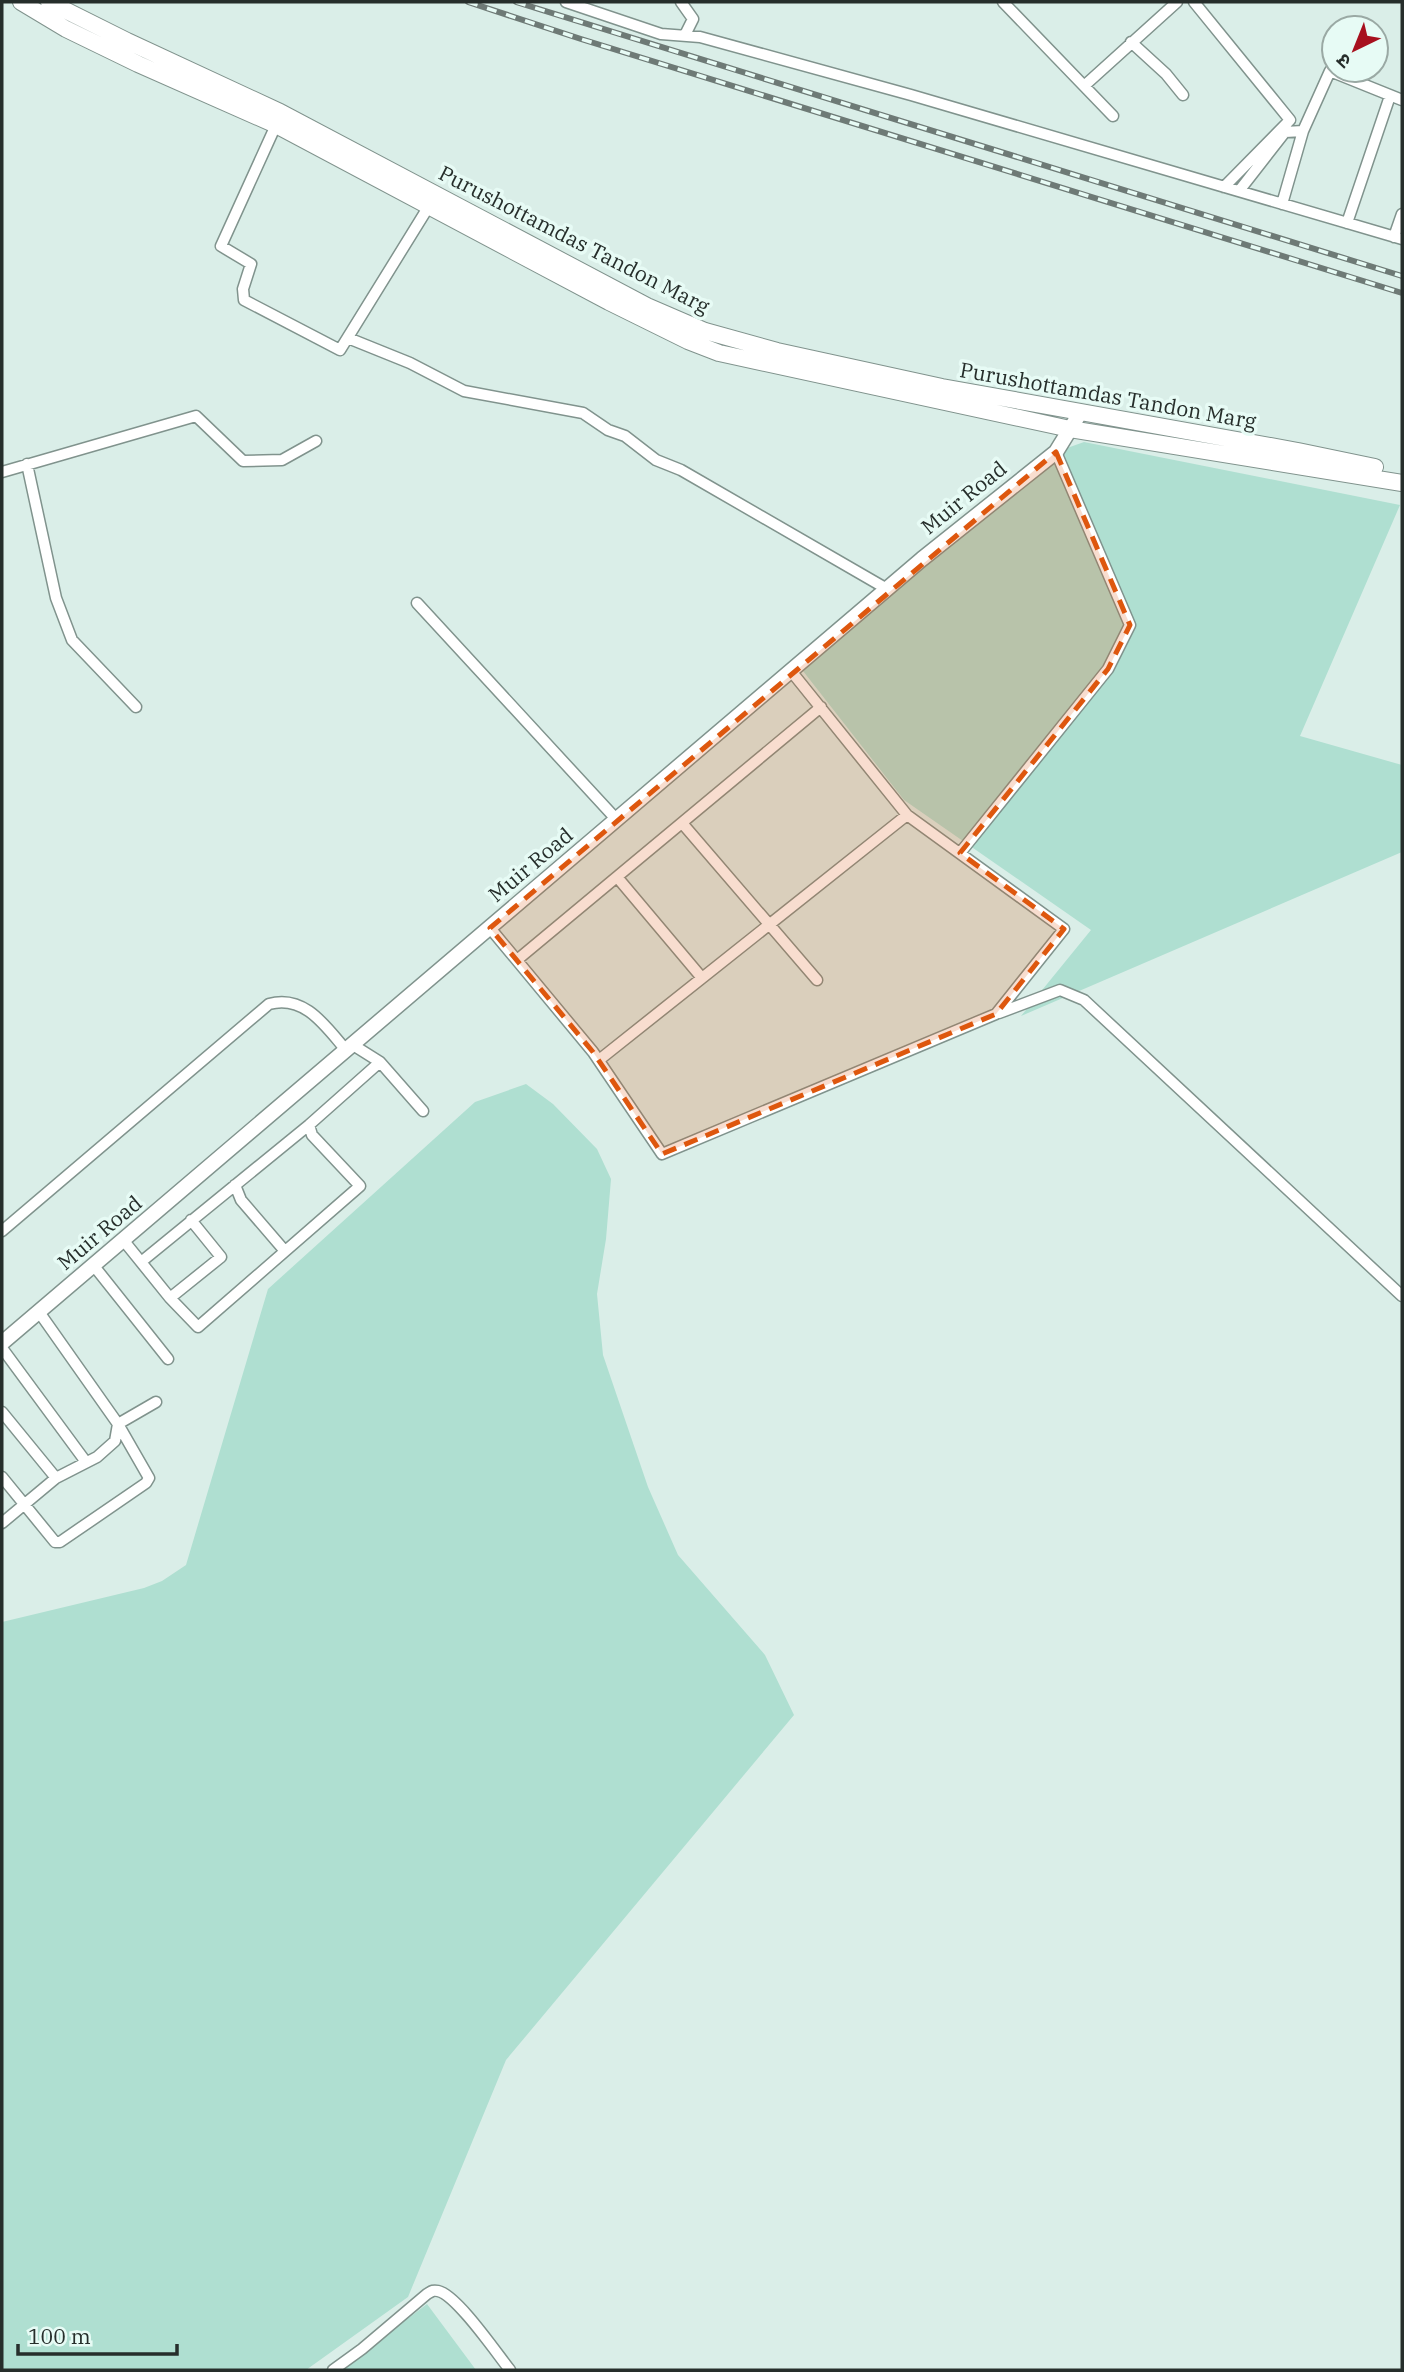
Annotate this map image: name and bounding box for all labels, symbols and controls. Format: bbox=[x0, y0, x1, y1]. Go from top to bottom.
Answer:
north arrow bbox=[1320, 14, 1390, 84]
text: उ bbox=[1331, 48, 1356, 74]
street label: Purushottamdas Tandon Marg bbox=[434, 158, 715, 320]
street label: Purushottamdas Tandon Marg bbox=[958, 355, 1259, 435]
street label: Muir Road bbox=[915, 454, 1012, 540]
street label: Muir Road bbox=[482, 821, 579, 908]
street label: Muir Road bbox=[51, 1189, 148, 1276]
scale bar bbox=[18, 2312, 177, 2356]
text: 100 m bbox=[28, 2322, 91, 2350]

